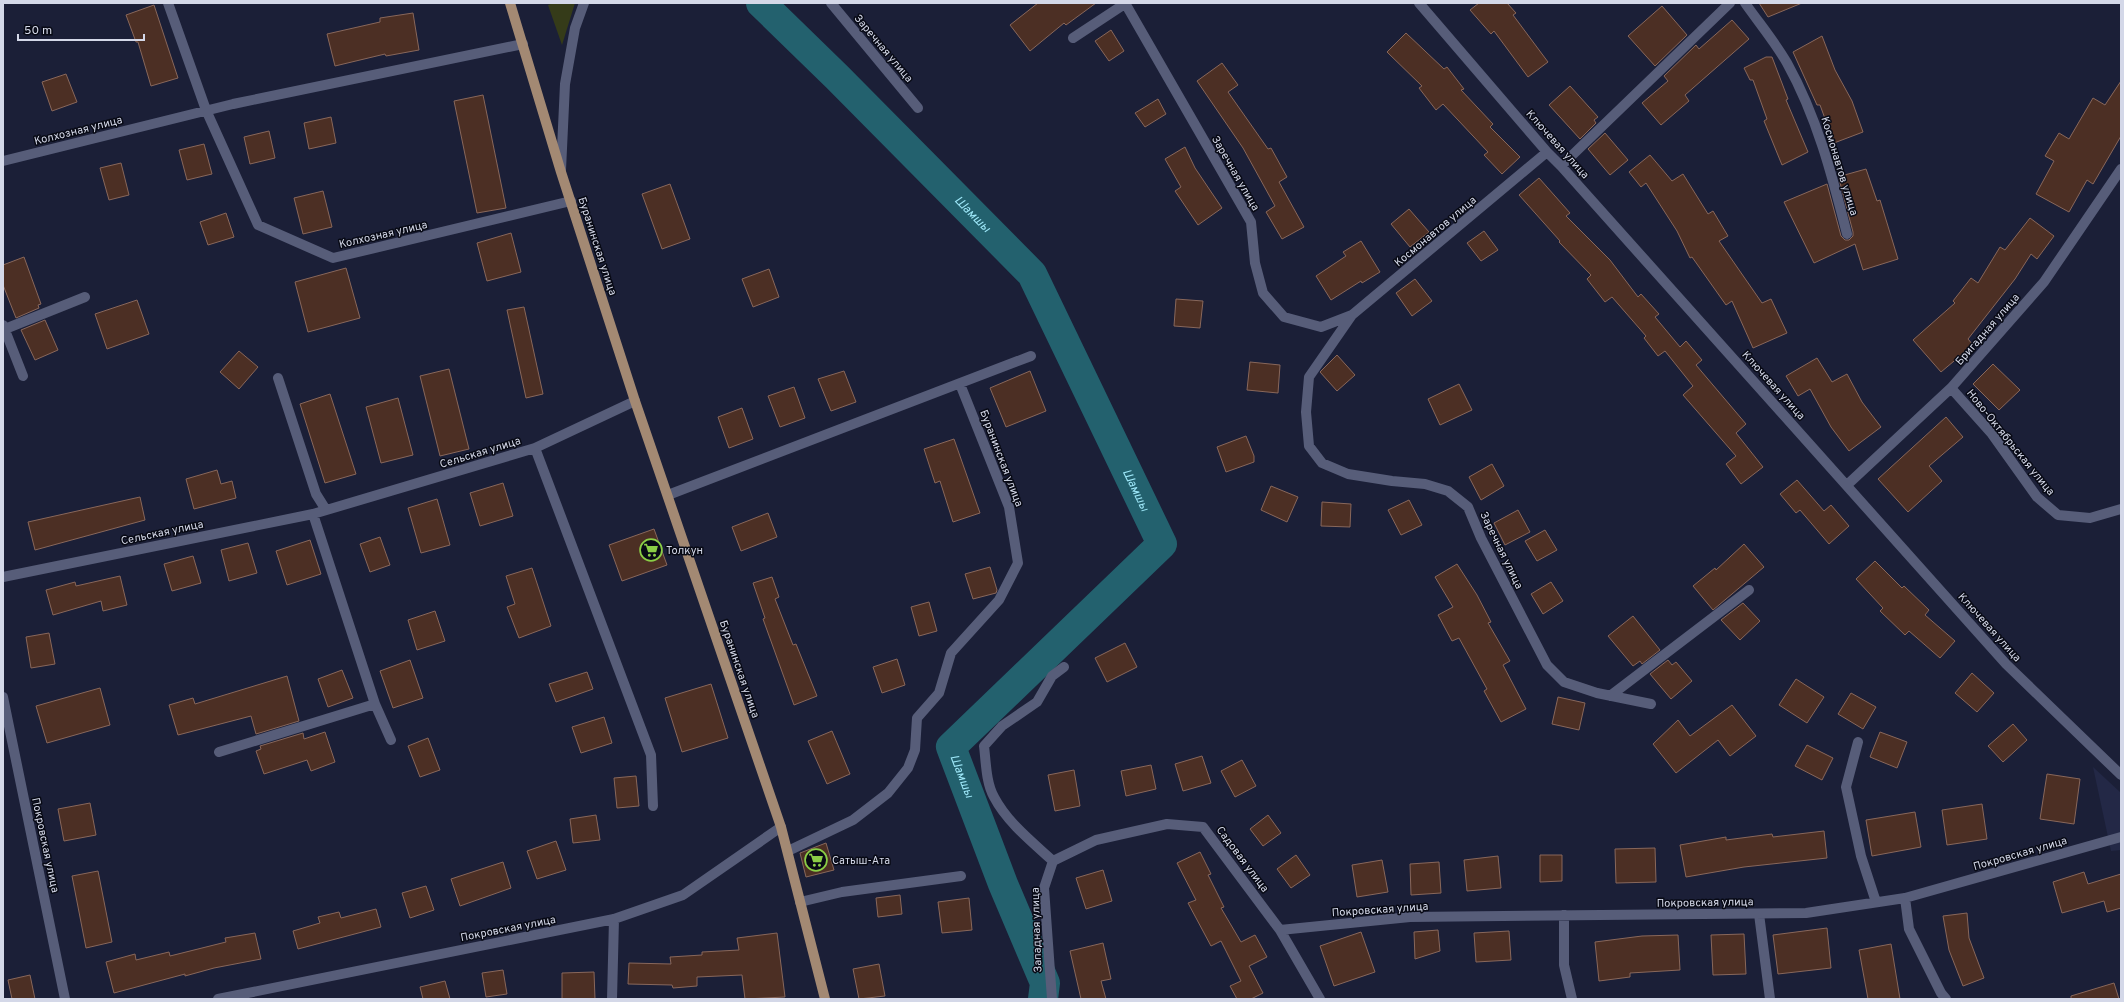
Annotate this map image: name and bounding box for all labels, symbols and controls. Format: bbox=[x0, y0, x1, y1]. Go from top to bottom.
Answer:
street label: Заречная улица bbox=[851, 12, 916, 86]
scale bar bbox=[18, 16, 144, 42]
text: 50 m bbox=[24, 23, 52, 39]
street label: Ключевая улица bbox=[1523, 107, 1592, 182]
street label: Колхозная улица bbox=[33, 113, 124, 149]
street label: Космонавтов улица bbox=[1817, 115, 1861, 218]
street label: Заречная улица bbox=[1208, 133, 1262, 214]
water label: Шамшы bbox=[950, 193, 994, 237]
street label: Космонавтов улица bbox=[1392, 193, 1480, 270]
street label: Буранинская улица bbox=[575, 195, 620, 297]
street label: Колхозная улица bbox=[338, 218, 429, 252]
street label: Бригадная улица bbox=[1953, 291, 2023, 368]
street label: Ключевая улица bbox=[1739, 348, 1808, 423]
street label: Ново-Октябрьская улица bbox=[1963, 387, 2058, 499]
street label: Буранинская улица bbox=[976, 408, 1026, 509]
street label: Сельская улица bbox=[438, 434, 523, 472]
water label: Шамшы bbox=[1118, 467, 1153, 515]
street label: Заречная улица bbox=[1476, 509, 1526, 592]
street label: Сельская улица bbox=[120, 517, 205, 549]
supermarket icon: Толкун bbox=[638, 537, 664, 563]
place label: Толкун bbox=[666, 544, 703, 558]
street label: Ключевая улица bbox=[1955, 590, 2024, 665]
street label: Буранинская улица bbox=[716, 619, 762, 720]
water label: Шамшы bbox=[946, 753, 977, 801]
street label: Покровская улица bbox=[28, 796, 62, 894]
street label: Садовая улица bbox=[1213, 824, 1272, 896]
street label: Покровская улица bbox=[1972, 834, 2069, 874]
supermarket icon: Сатыш-Ата bbox=[803, 847, 829, 873]
place label: Сатыш-Ата bbox=[832, 854, 890, 868]
street label: Западная улица bbox=[1029, 887, 1045, 973]
street label: Покровская улица bbox=[1656, 895, 1754, 911]
street label: Покровская улица bbox=[1331, 900, 1429, 920]
street label: Покровская улица bbox=[459, 913, 557, 945]

